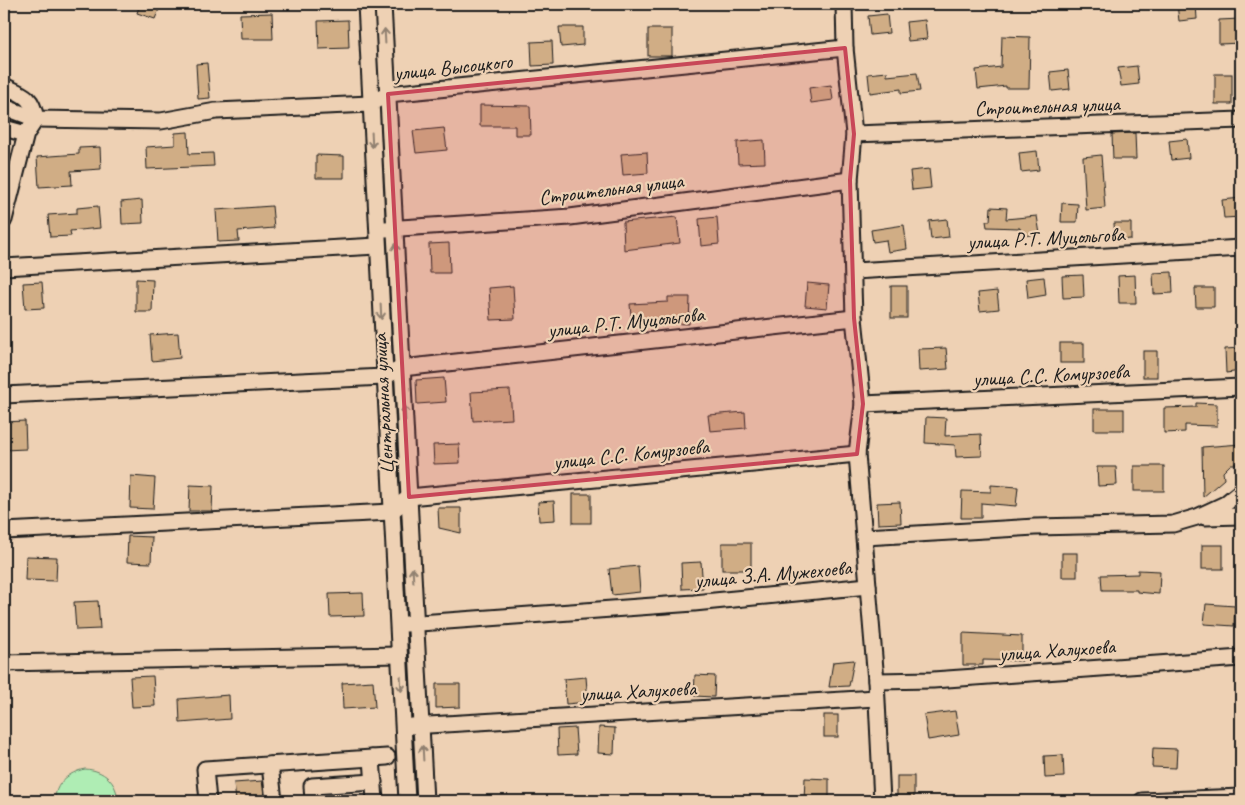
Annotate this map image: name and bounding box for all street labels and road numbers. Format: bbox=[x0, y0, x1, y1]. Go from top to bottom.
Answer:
street label: улица Высоцкого bbox=[391, 48, 515, 86]
street label: Строительная улица bbox=[974, 90, 1122, 122]
street label: Строительная улица bbox=[537, 167, 686, 211]
street label: улица Р.Т. Муцольгова bbox=[965, 221, 1127, 255]
street label: улица Р.Т. Муцольгова bbox=[544, 301, 707, 343]
street label: Центральная улица bbox=[366, 331, 400, 475]
street label: улица С.С. Комурзоева bbox=[970, 358, 1131, 392]
street label: улица С.С. Комурзоева bbox=[550, 433, 712, 475]
street label: улица З.А. Мужехоева bbox=[692, 554, 854, 594]
street label: улица Халухоева bbox=[996, 633, 1117, 667]
street label: улица Халухоева bbox=[577, 675, 698, 707]

